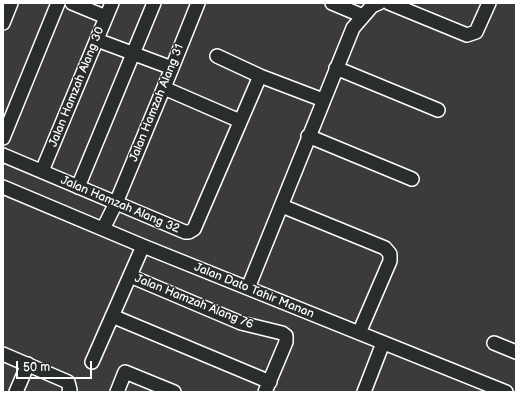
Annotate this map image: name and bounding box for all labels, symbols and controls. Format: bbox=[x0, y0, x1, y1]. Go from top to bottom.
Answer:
street label: Jalan Hamzah Alang 30 bbox=[46, 25, 108, 149]
street label: Jalan Hamzah Alang 31 bbox=[127, 42, 187, 164]
street label: Jalan Hamzah Alang 32 bbox=[58, 173, 182, 237]
street label: Jalan Dato Tahir Manan bbox=[192, 260, 316, 322]
street label: Jalan Hamzah Alang 76 bbox=[133, 272, 255, 332]
scale bar bbox=[18, 353, 94, 379]
text: 50 m bbox=[23, 360, 50, 375]

